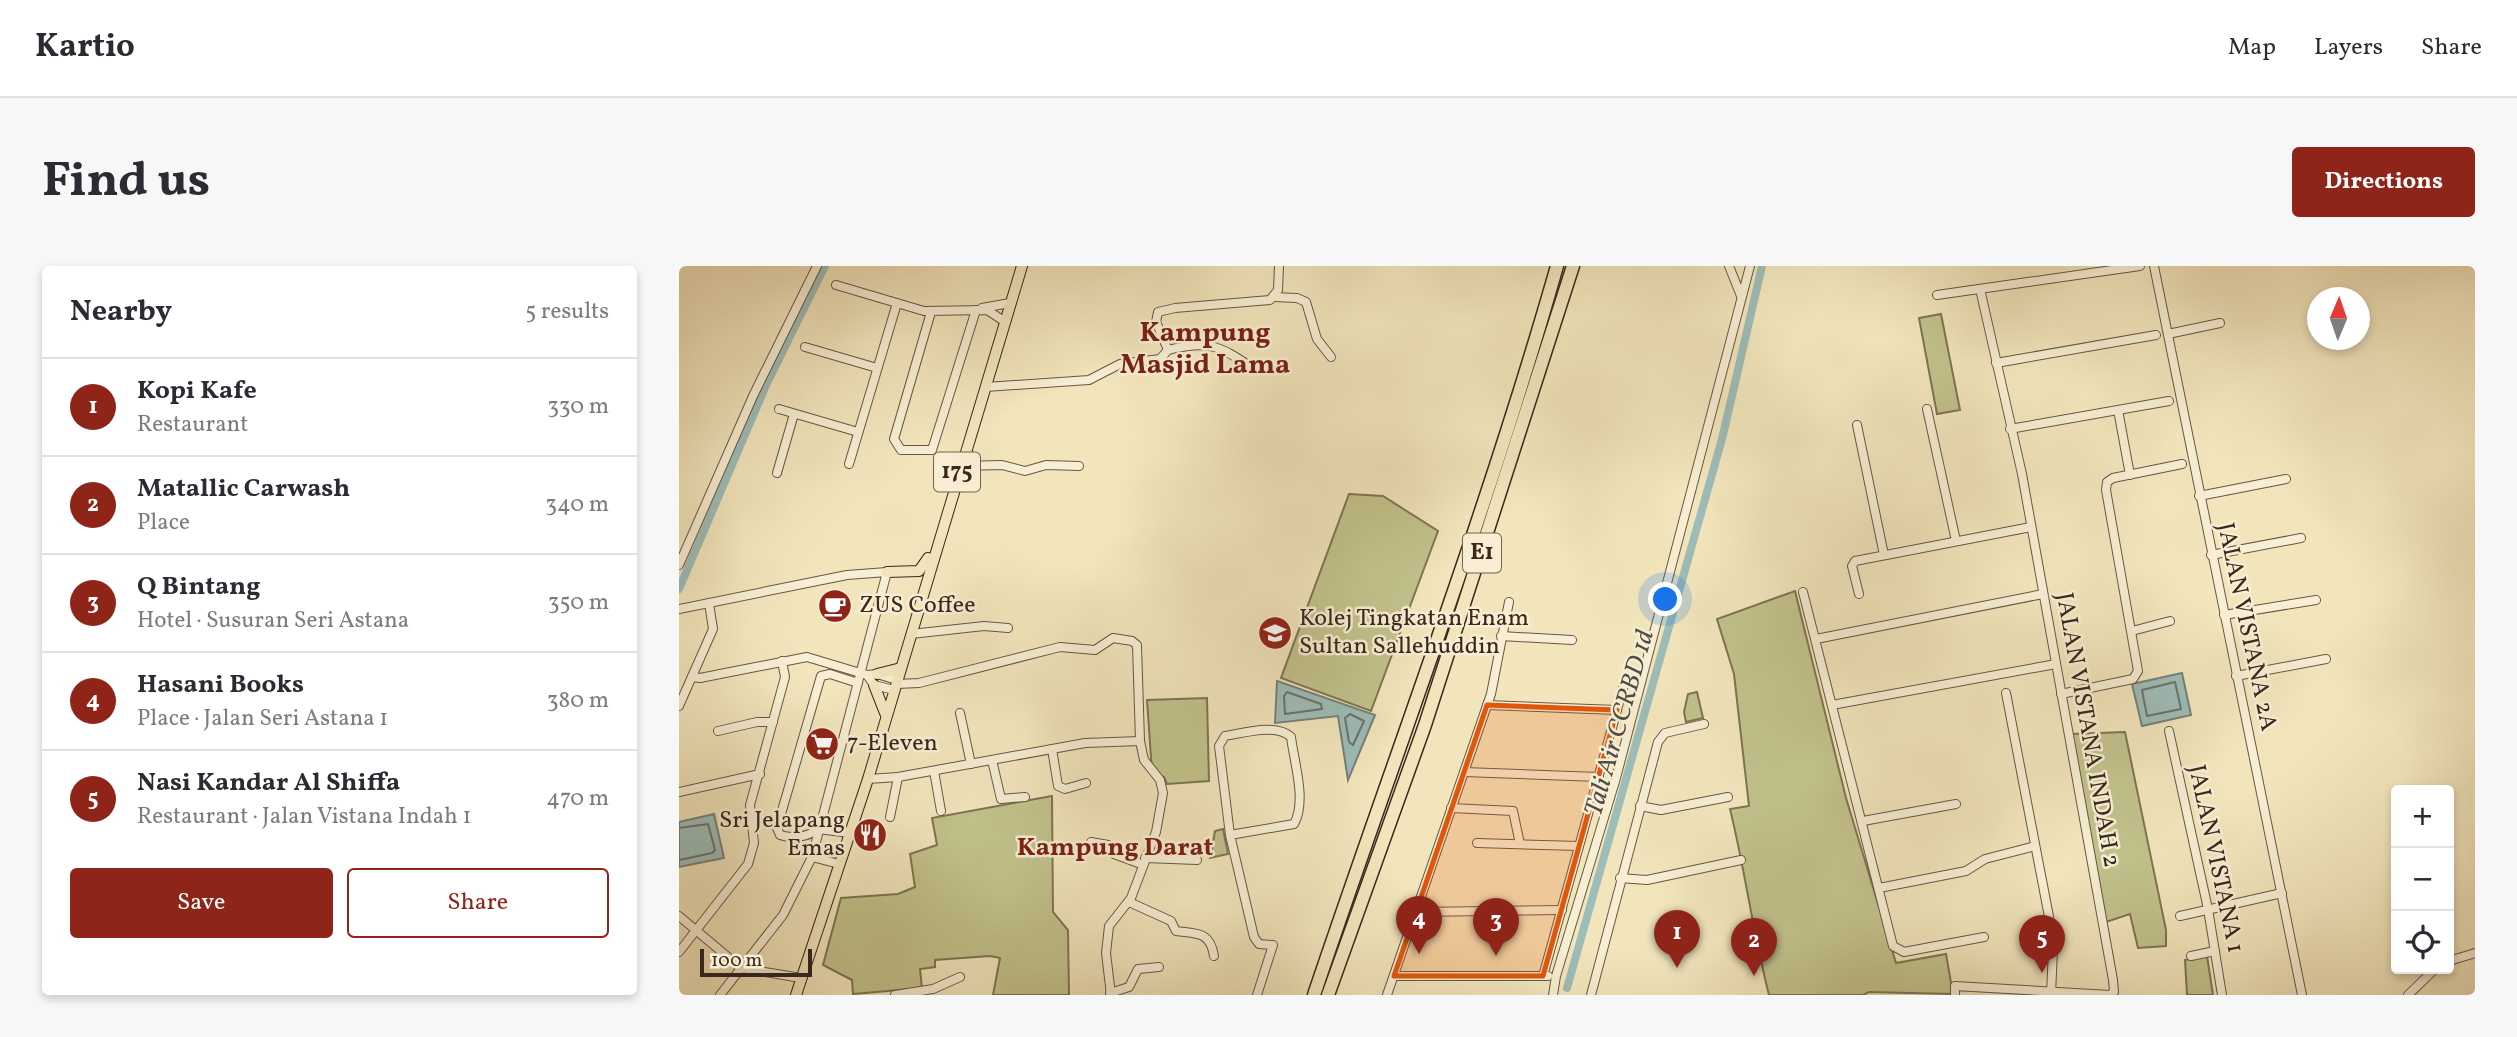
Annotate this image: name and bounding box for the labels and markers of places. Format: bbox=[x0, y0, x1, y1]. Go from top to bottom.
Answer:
cafe icon: ZUS Coffee bbox=[816, 587, 854, 625]
place label: ZUS Coffee bbox=[859, 589, 976, 623]
place label: Kolej Tingkatan Enam Sultan Sallehuddin bbox=[1299, 602, 1529, 664]
school or university icon: Kolej Tingkatan Enam Sultan Sallehuddin bbox=[1256, 614, 1294, 652]
supermarket icon: 7-Eleven bbox=[803, 725, 841, 763]
place label: 7-Eleven bbox=[847, 727, 938, 761]
place label: Sri Jelapang Emas bbox=[719, 804, 845, 866]
restaurant icon: Sri Jelapang Emas bbox=[851, 816, 889, 854]
pin: 4 bbox=[1396, 896, 1442, 954]
pin: 3 bbox=[1473, 898, 1519, 956]
pin: 1 bbox=[1654, 910, 1700, 968]
pin: 5 bbox=[2019, 915, 2065, 973]
pin: 2 bbox=[1731, 918, 1777, 976]

